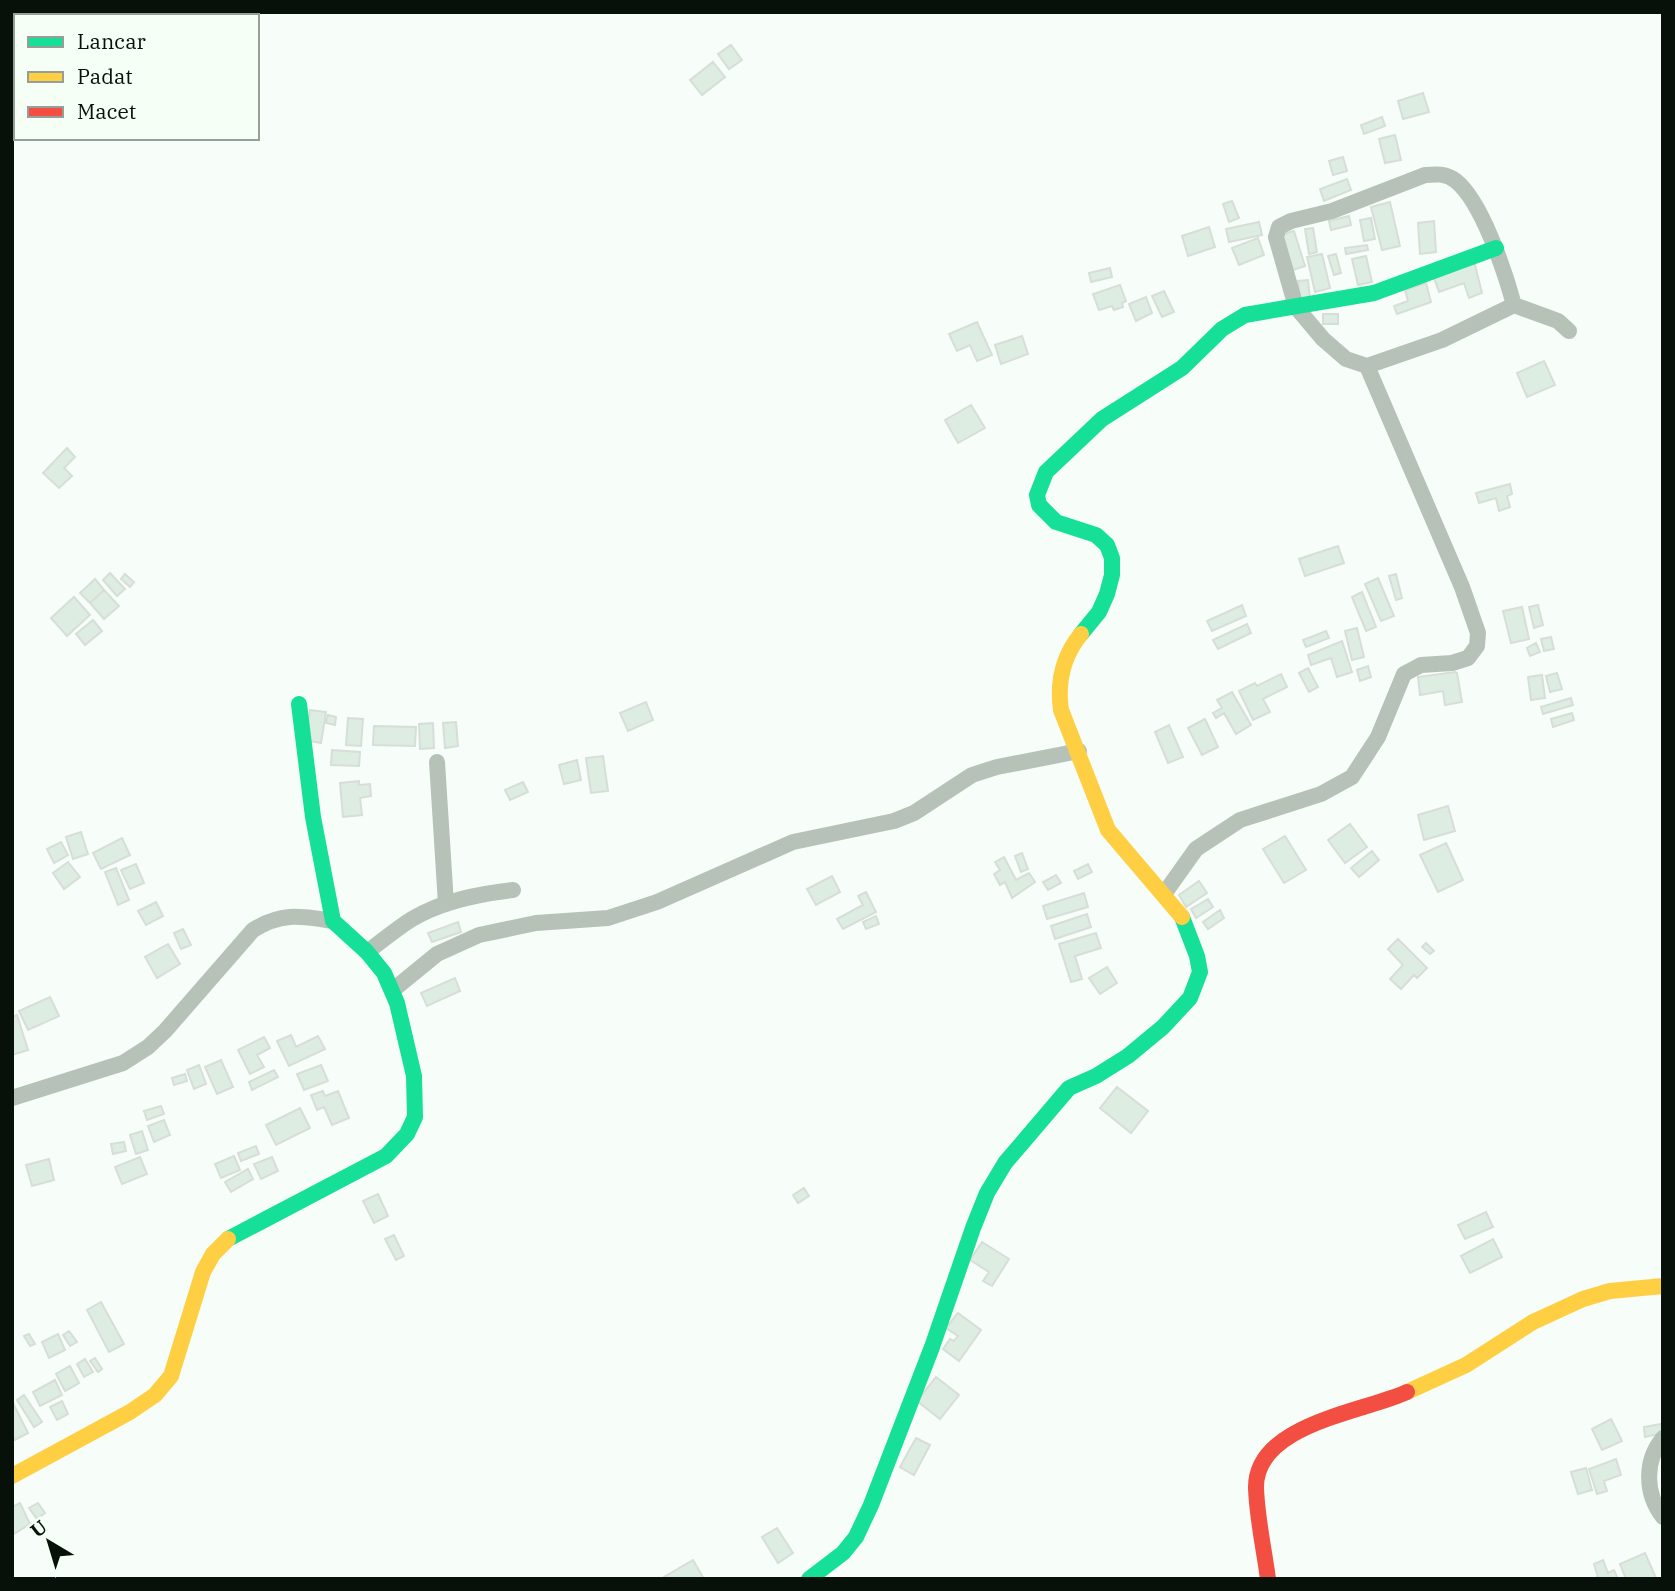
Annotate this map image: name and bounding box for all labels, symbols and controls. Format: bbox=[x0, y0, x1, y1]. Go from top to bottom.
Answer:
legend bbox=[14, 14, 259, 140]
text: Lancar bbox=[77, 27, 147, 55]
text: Padat bbox=[77, 62, 133, 90]
text: Macet bbox=[77, 97, 136, 125]
north arrow bbox=[14, 1507, 84, 1577]
text: U bbox=[25, 1515, 52, 1543]

